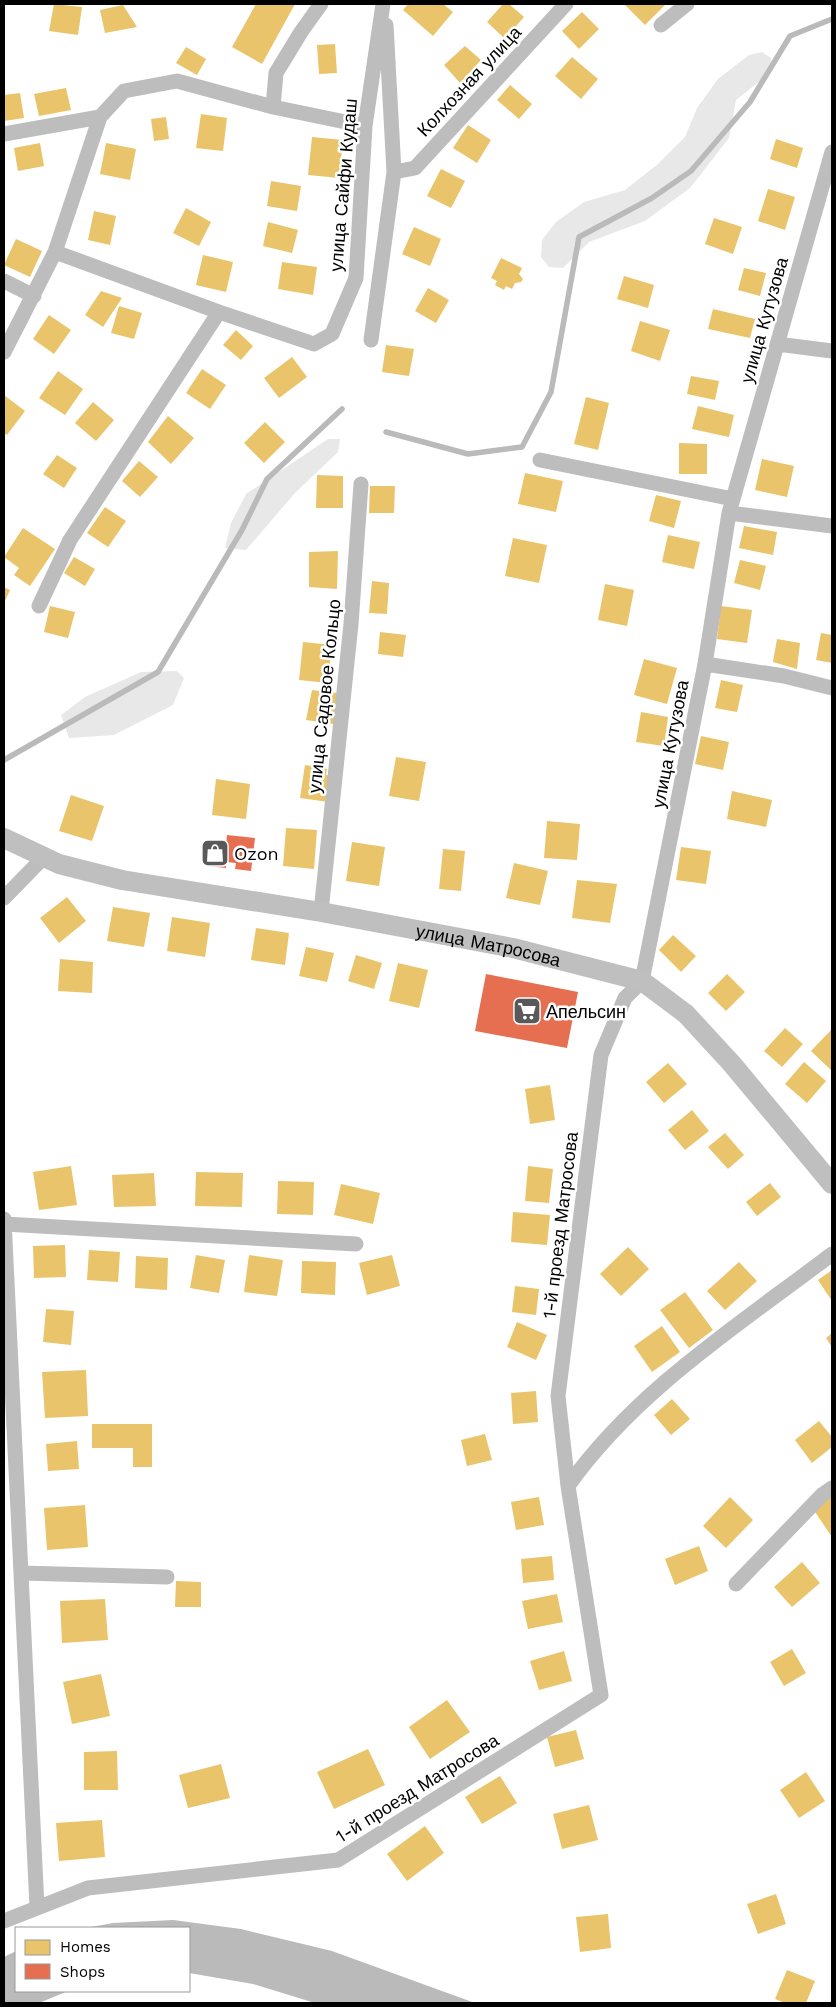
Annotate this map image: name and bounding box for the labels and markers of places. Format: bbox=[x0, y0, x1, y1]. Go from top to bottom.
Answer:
shop icon: Ozon bbox=[200, 838, 230, 868]
place label: Ozon bbox=[234, 843, 279, 864]
supermarket icon: Апельсин bbox=[512, 996, 542, 1026]
place label: Апельсин bbox=[546, 1001, 626, 1022]

